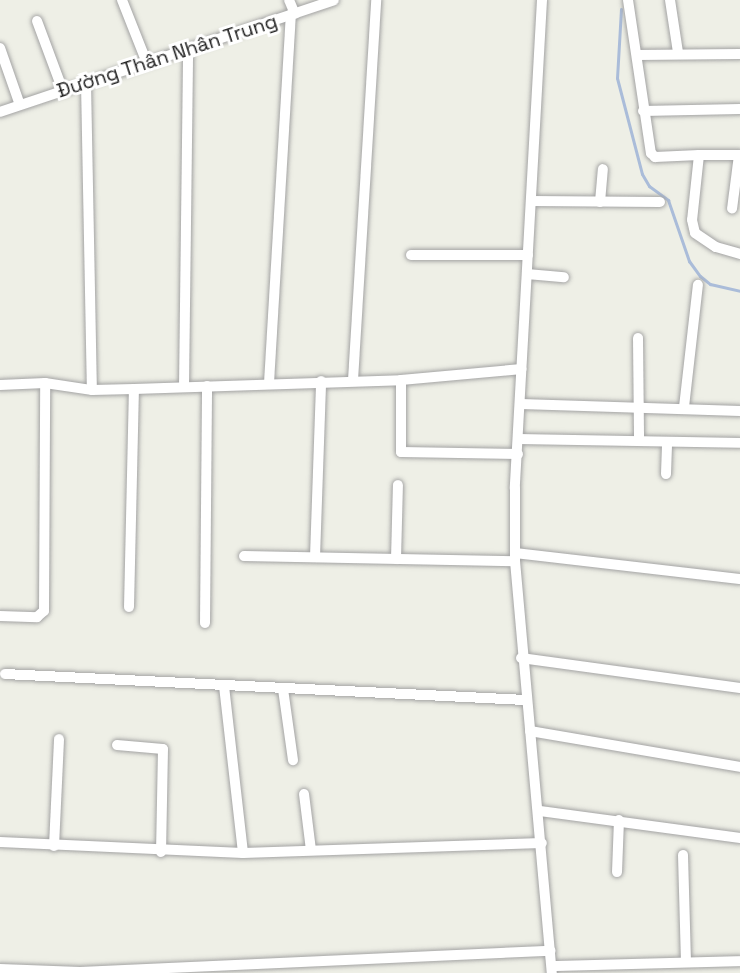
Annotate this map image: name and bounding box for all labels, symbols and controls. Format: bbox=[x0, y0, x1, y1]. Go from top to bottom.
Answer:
street label: Đường Thân Nhân Trung bbox=[53, 9, 281, 103]

